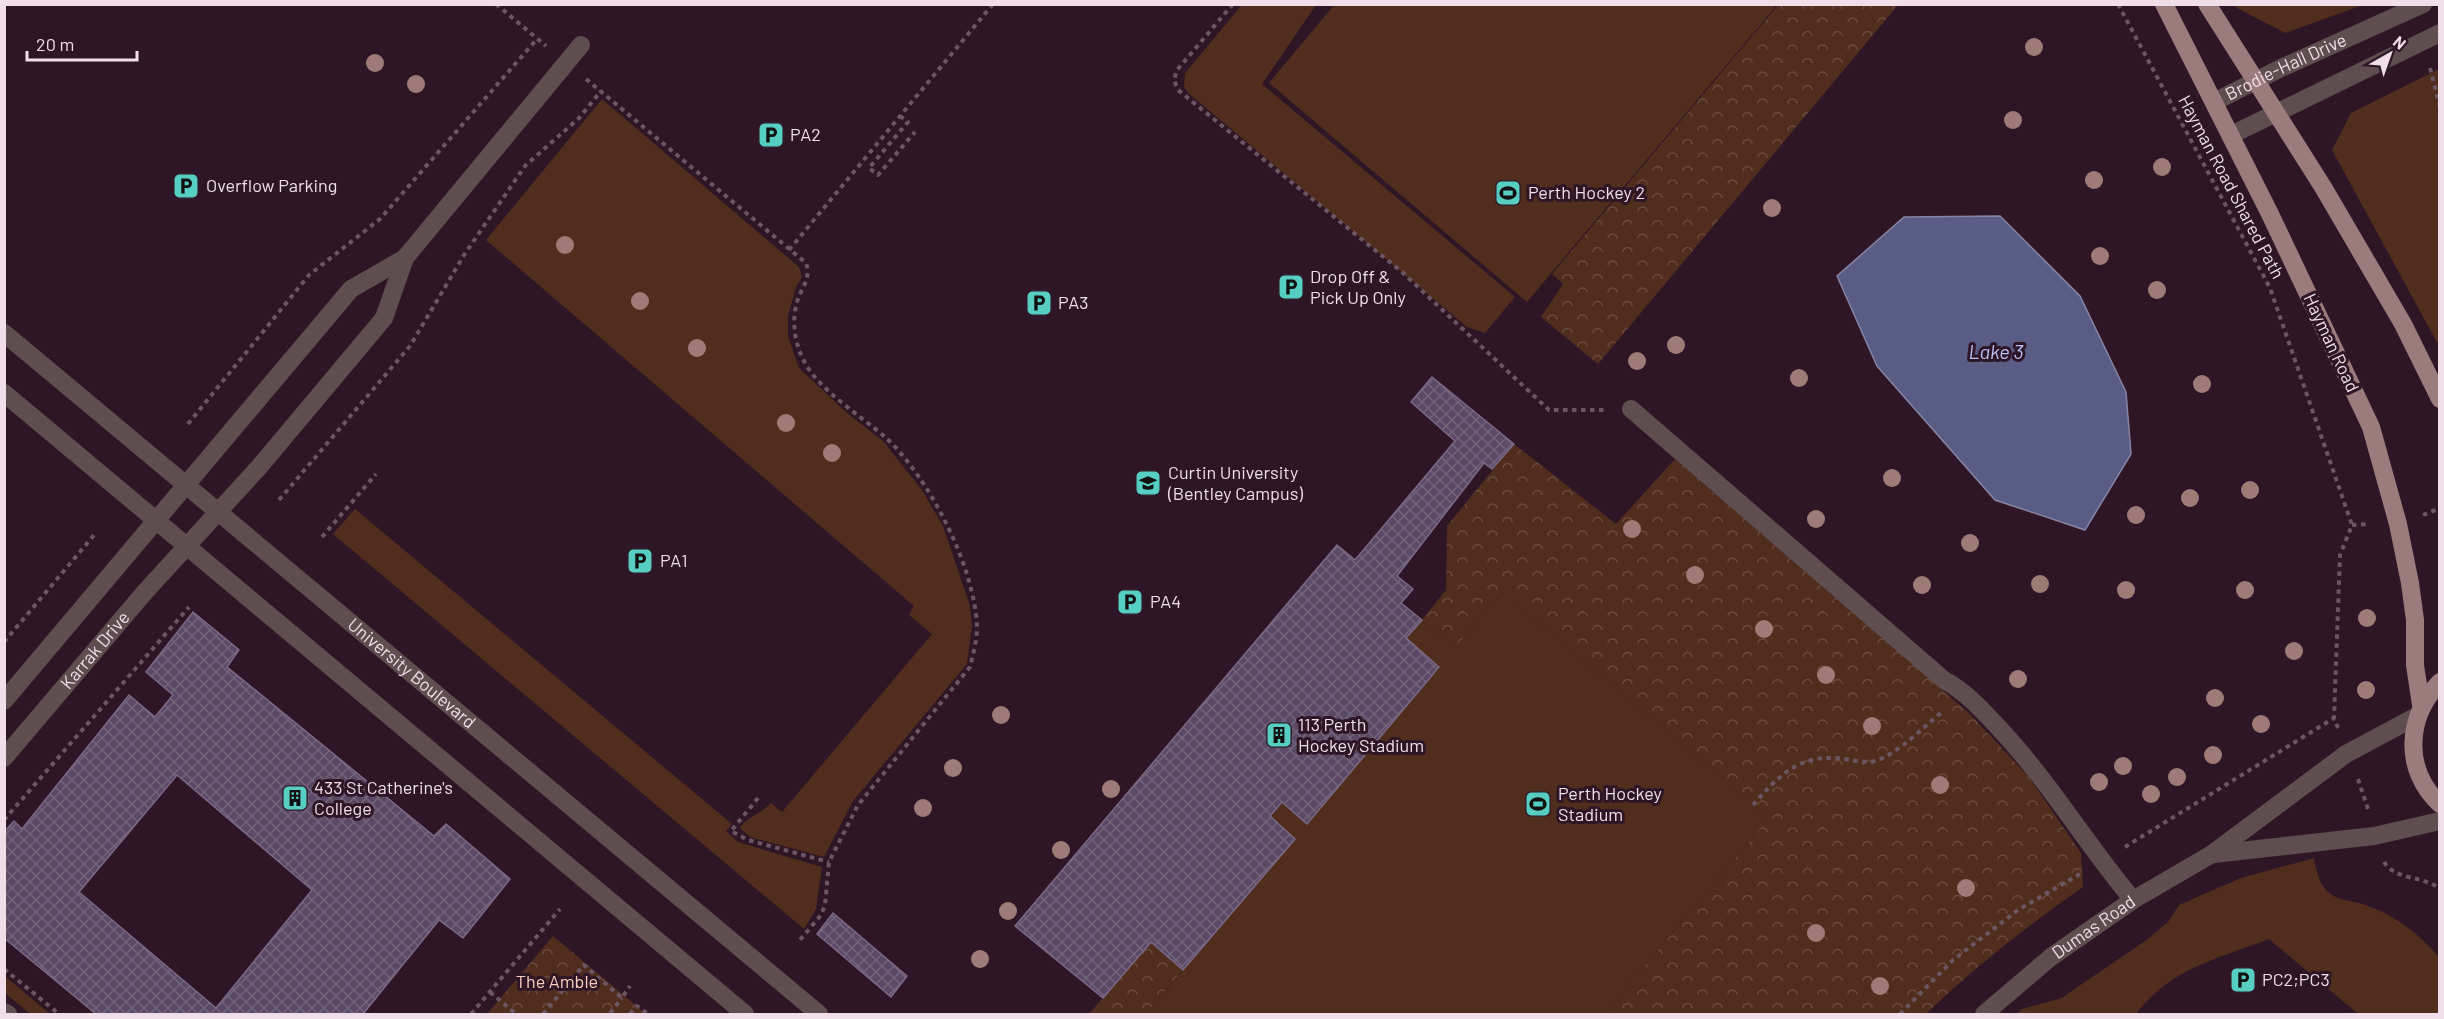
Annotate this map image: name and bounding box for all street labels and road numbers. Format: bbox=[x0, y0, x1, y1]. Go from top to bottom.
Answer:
street label: Brodie-Hall Drive bbox=[2221, 28, 2350, 105]
street label: Hayman Road Shared Path bbox=[2174, 91, 2290, 282]
street label: Hayman Road bbox=[2299, 290, 2364, 395]
street label: Karrak Drive bbox=[55, 606, 134, 693]
street label: University Boulevard bbox=[344, 613, 481, 733]
street label: Dumas Road bbox=[2047, 890, 2139, 963]

